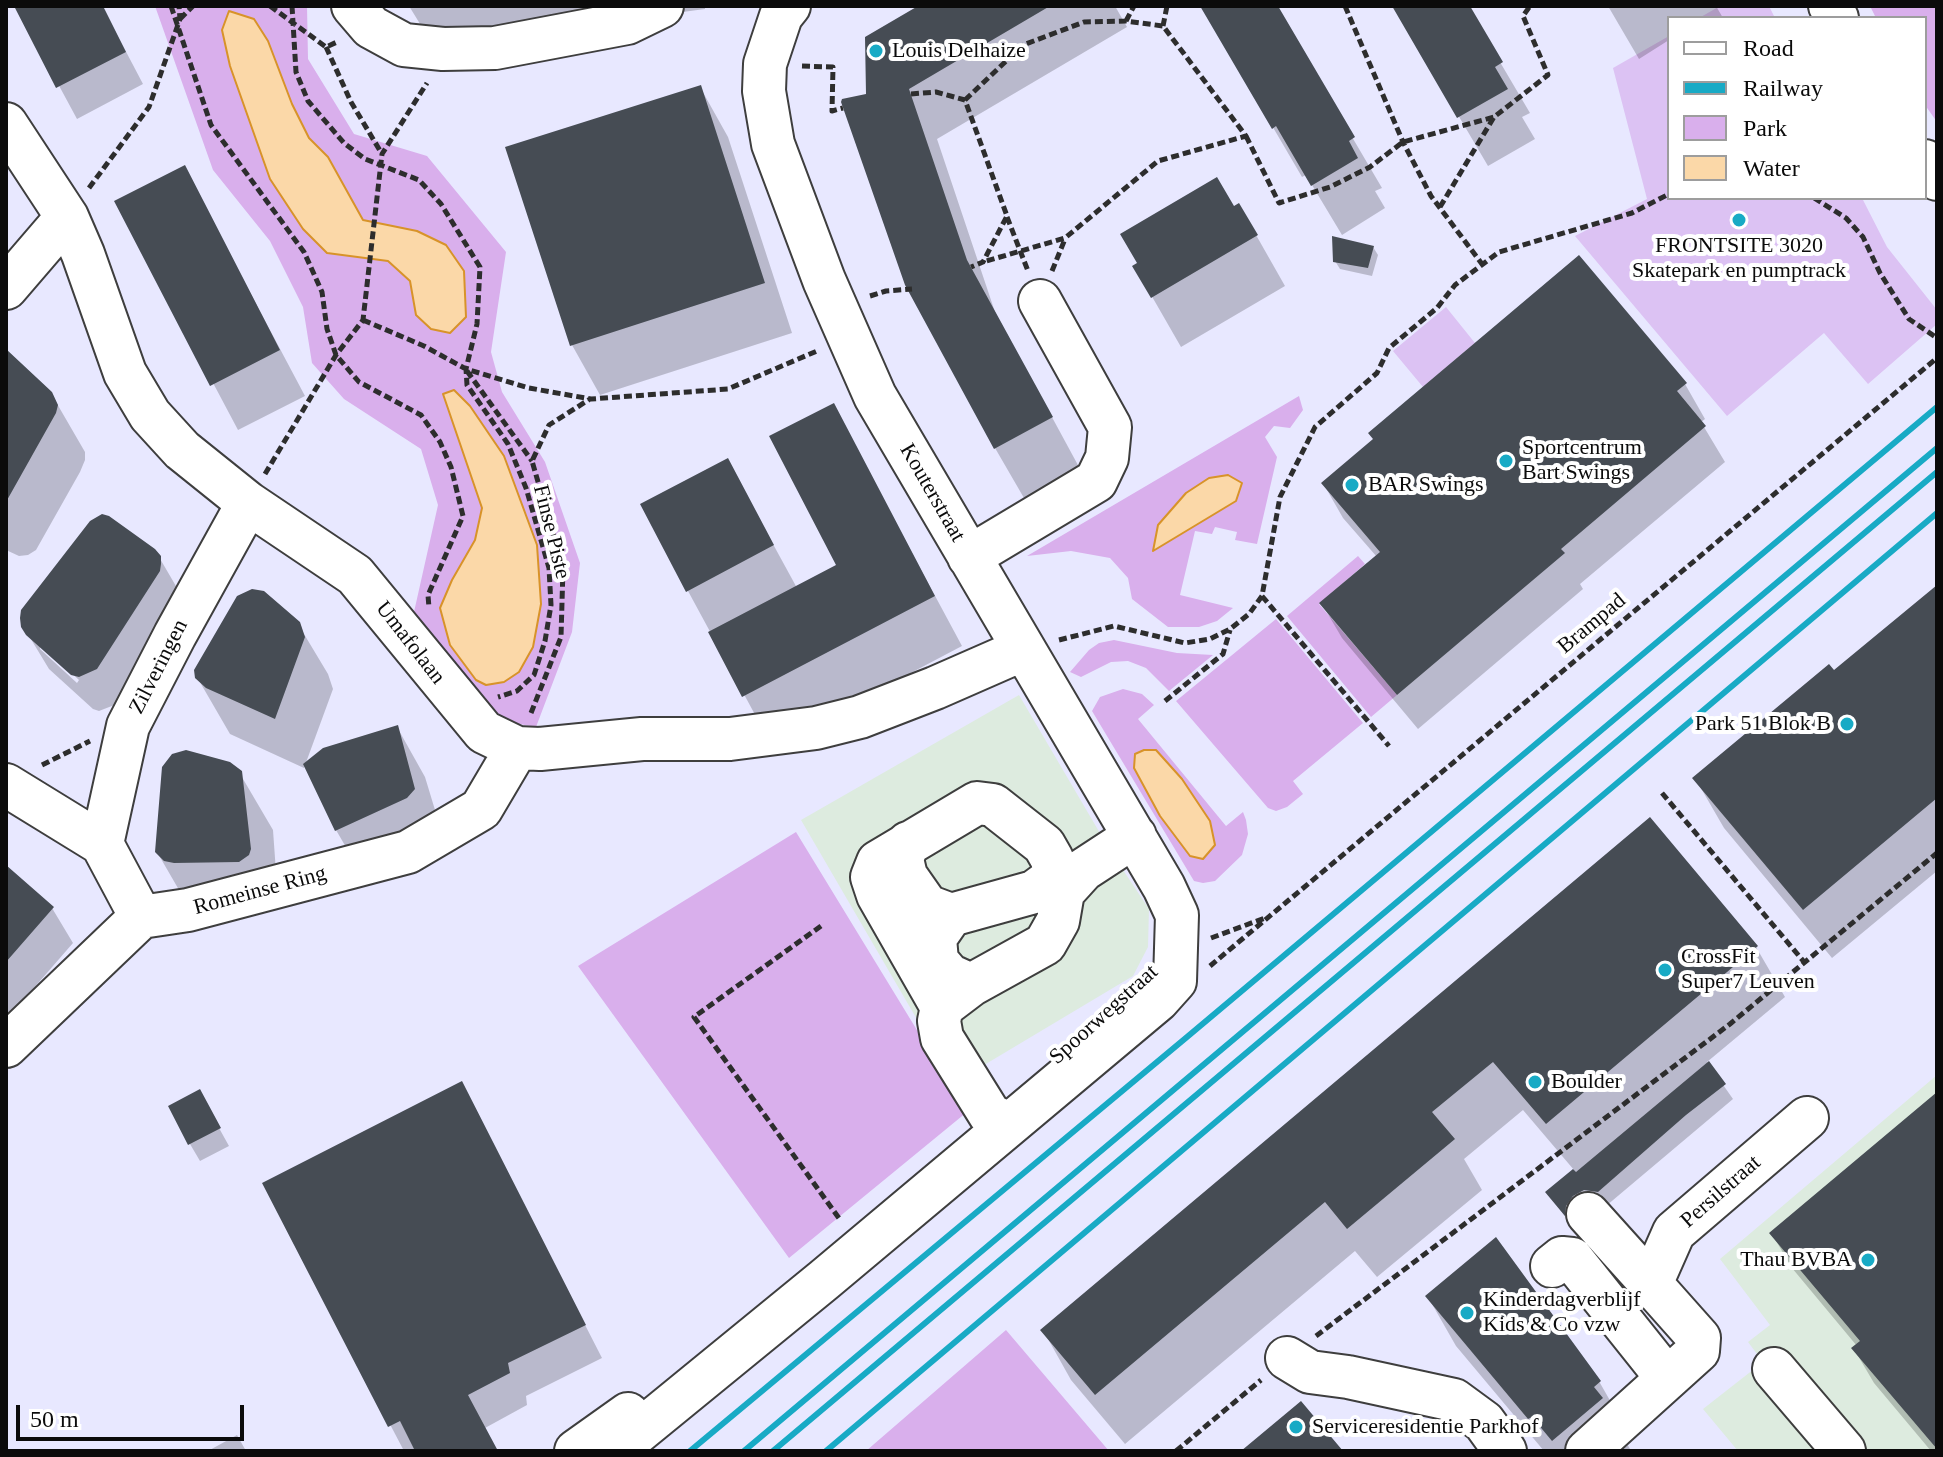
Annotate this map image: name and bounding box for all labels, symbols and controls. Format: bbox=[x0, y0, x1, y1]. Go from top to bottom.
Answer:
legend bbox=[1667, 16, 1927, 200]
text: Road bbox=[1743, 35, 1794, 61]
place label: Louis Delhaize bbox=[892, 38, 1026, 64]
marker: Louis Delhaize bbox=[867, 42, 885, 60]
text: Railway bbox=[1743, 75, 1823, 101]
text: Park bbox=[1743, 115, 1787, 141]
text: Water bbox=[1743, 155, 1800, 181]
marker: FRONTSITE 3020 Skatepark en pumptrack bbox=[1730, 211, 1748, 229]
place label: FRONTSITE 3020 Skatepark en pumptrack bbox=[1632, 233, 1846, 284]
place label: Sportcentrum Bart Swings bbox=[1522, 435, 1642, 486]
street label: Kouterstraat bbox=[893, 439, 971, 547]
marker: Sportcentrum Bart Swings bbox=[1497, 452, 1515, 470]
place label: BAR Swings bbox=[1368, 472, 1484, 498]
marker: BAR Swings bbox=[1343, 476, 1361, 494]
street label: Finse Piste bbox=[527, 482, 575, 582]
street label: Brampad bbox=[1553, 588, 1631, 660]
street label: Umafolaan bbox=[370, 596, 450, 690]
street label: Zilveringen bbox=[124, 615, 194, 719]
place label: Park 51 Blok B bbox=[1695, 711, 1831, 737]
marker: Park 51 Blok B bbox=[1838, 715, 1856, 733]
street label: Romeinse Ring bbox=[191, 861, 329, 921]
place label: CrossFit Super7 Leuven bbox=[1681, 944, 1815, 996]
street label: Spoorwegstraat bbox=[1044, 959, 1164, 1071]
marker: CrossFit Super7 Leuven bbox=[1656, 961, 1674, 979]
place label: Boulder bbox=[1551, 1069, 1622, 1095]
marker: Boulder bbox=[1526, 1073, 1544, 1091]
street label: Persilstraat bbox=[1675, 1150, 1767, 1234]
place label: Thau BVBA bbox=[1740, 1247, 1852, 1273]
marker: Thau BVBA bbox=[1859, 1251, 1877, 1269]
place label: Kinderdagverblijf Kids & Co vzw bbox=[1483, 1287, 1641, 1338]
marker: Kinderdagverblijf Kids & Co vzw bbox=[1458, 1304, 1476, 1322]
scale bar bbox=[20, 1389, 248, 1439]
text: 50 m bbox=[30, 1406, 79, 1432]
place label: Serviceresidentie Parkhof bbox=[1312, 1414, 1539, 1440]
marker: Serviceresidentie Parkhof bbox=[1287, 1418, 1305, 1436]

